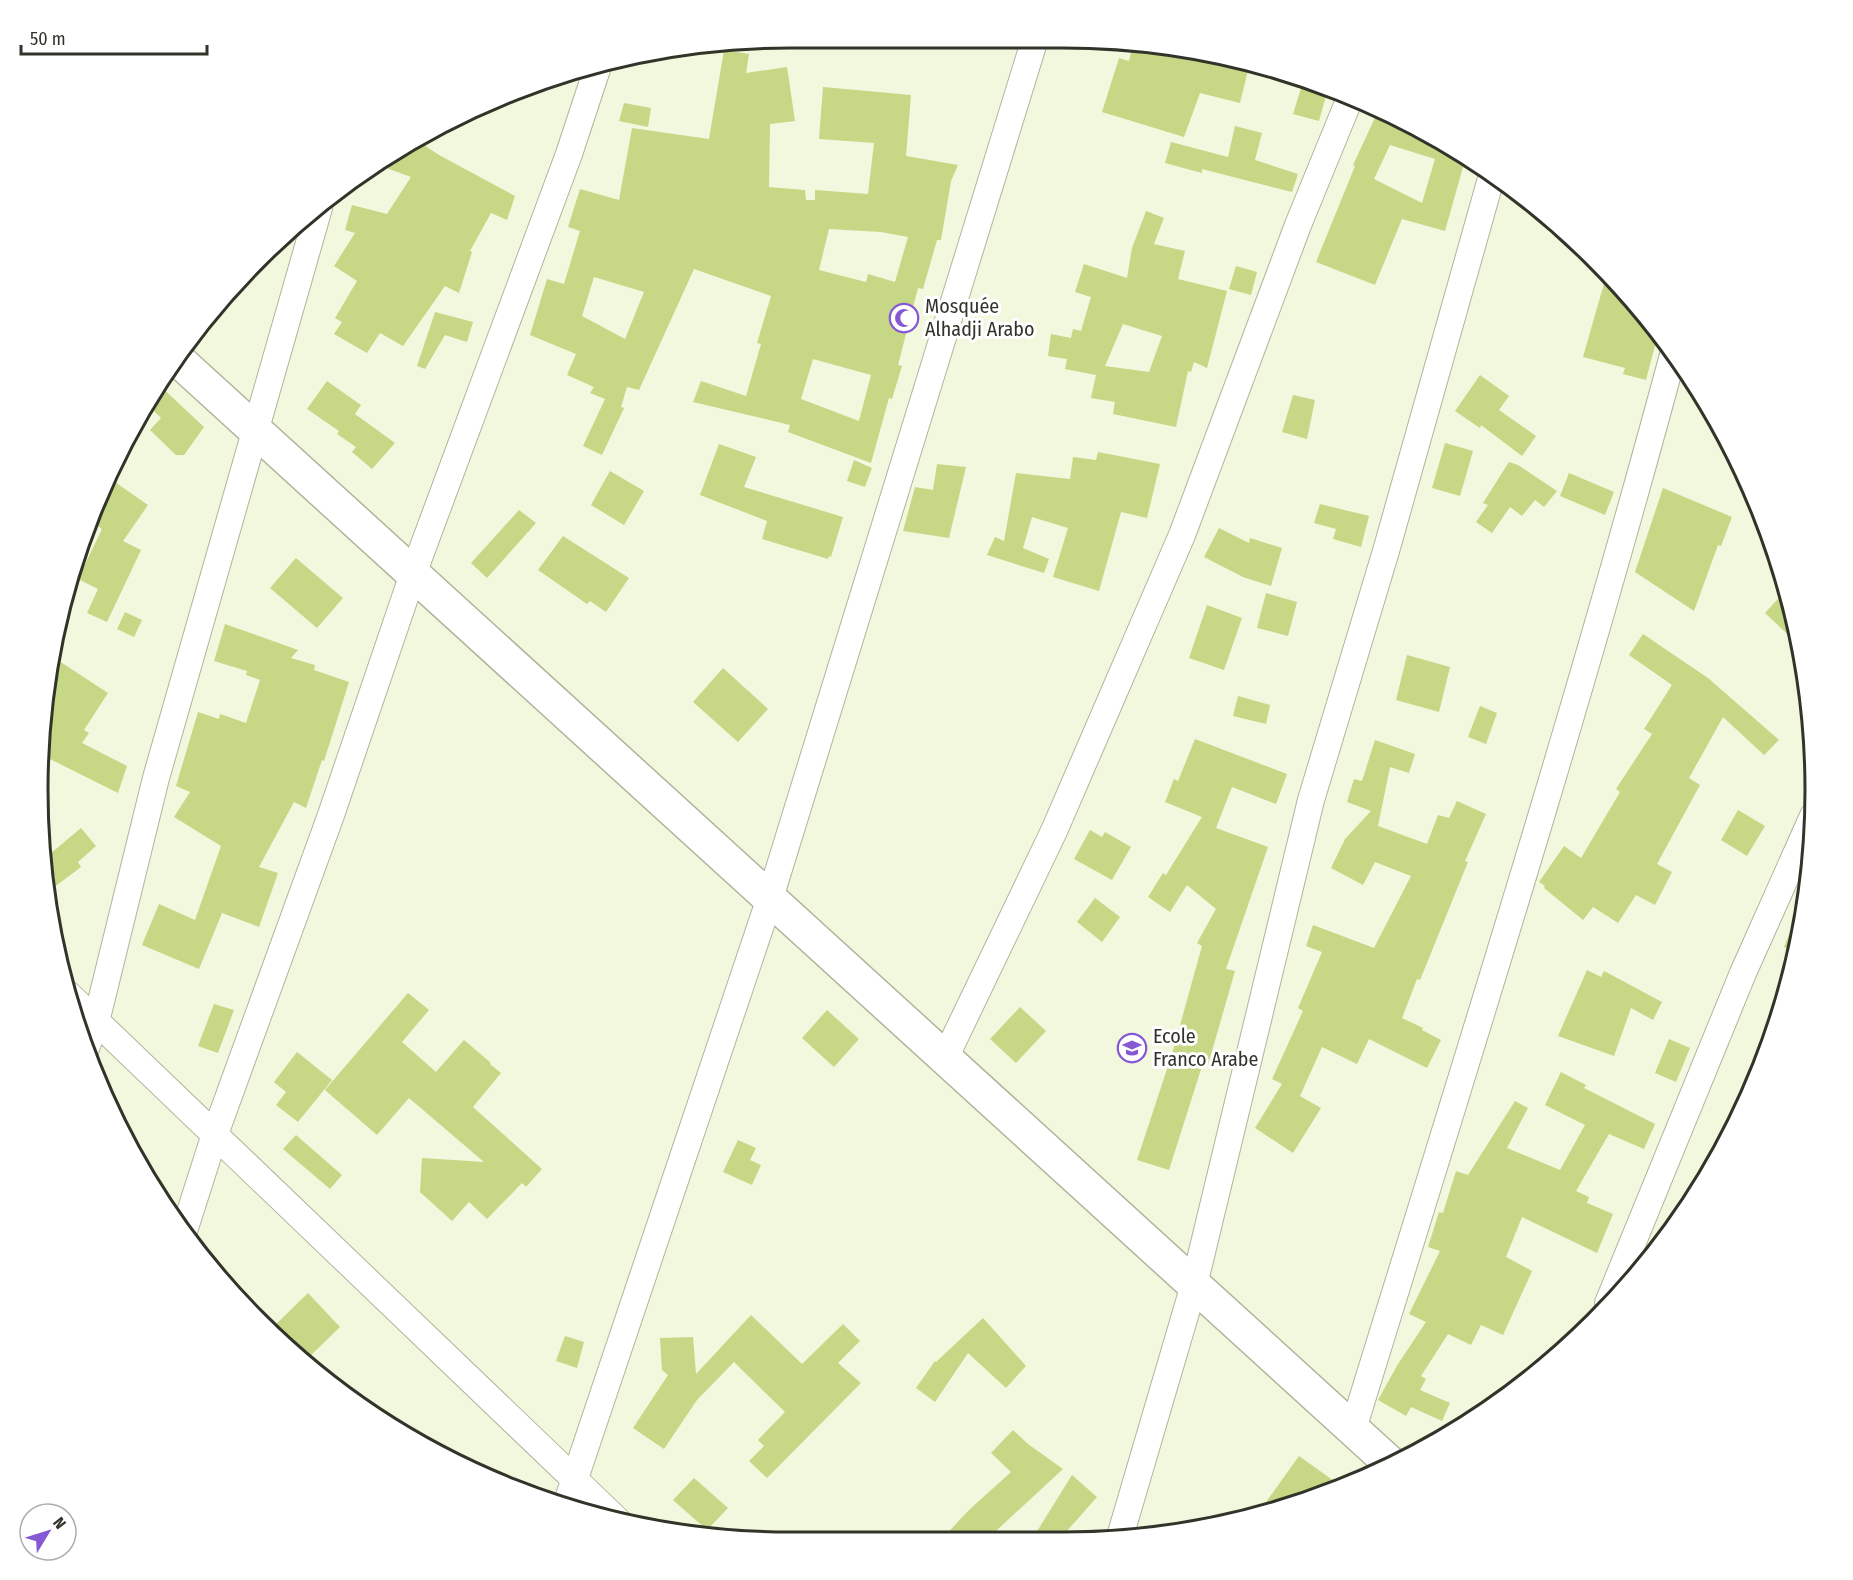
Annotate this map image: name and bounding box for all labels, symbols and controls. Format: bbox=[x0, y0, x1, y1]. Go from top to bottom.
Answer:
scale bar bbox=[21, 18, 207, 56]
text: 50 m bbox=[30, 28, 66, 50]
place label: Mosquée Alhadji Arabo bbox=[925, 294, 1034, 341]
mosque icon: Mosquée Alhadji Arabo bbox=[888, 302, 920, 334]
place label: Ecole Franco Arabe bbox=[1153, 1024, 1258, 1071]
school or university icon: Ecole Franco Arabe bbox=[1116, 1032, 1148, 1064]
north arrow bbox=[18, 1502, 78, 1562]
text: N bbox=[49, 1513, 70, 1533]

